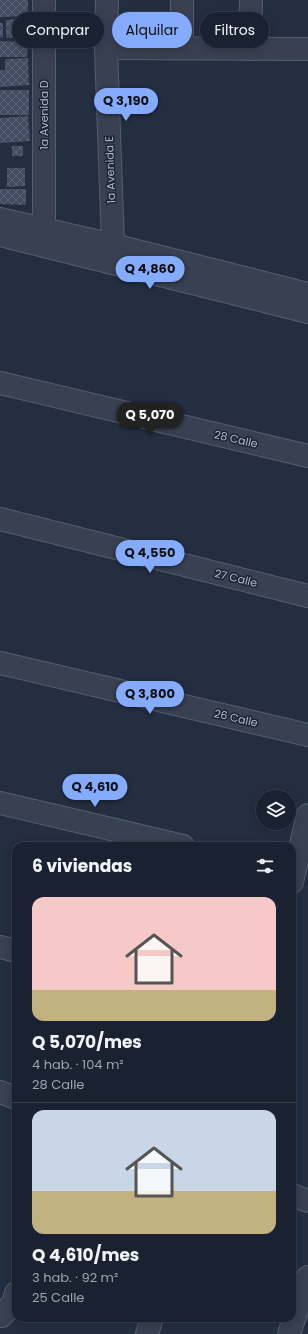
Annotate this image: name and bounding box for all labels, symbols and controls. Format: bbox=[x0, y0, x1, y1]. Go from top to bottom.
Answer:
chip: Comprar bbox=[12, 12, 104, 48]
chip: Alquilar bbox=[112, 12, 192, 48]
chip: Filtros bbox=[200, 12, 269, 48]
street label: 1a Avenida D bbox=[36, 80, 52, 150]
pin: Q 3,190 bbox=[89, 88, 163, 122]
text: Q 3,190 bbox=[103, 91, 149, 110]
street label: 1a Avenida E bbox=[101, 136, 119, 204]
pin: Q 4,860 bbox=[113, 256, 187, 290]
text: Q 4,860 bbox=[125, 259, 175, 278]
pin: Q 5,070 bbox=[113, 402, 187, 436]
text: Q 5,070 bbox=[125, 405, 175, 424]
street label: 28 Calle bbox=[213, 426, 260, 452]
pin: Q 4,550 bbox=[113, 540, 187, 574]
text: Q 4,550 bbox=[125, 543, 175, 562]
street label: 27 Calle bbox=[213, 565, 259, 591]
pin: Q 3,800 bbox=[113, 681, 187, 715]
text: Q 3,800 bbox=[125, 684, 175, 703]
street label: 26 Calle bbox=[213, 705, 260, 731]
pin: Q 4,610 bbox=[58, 774, 132, 808]
text: Q 4,610 bbox=[71, 777, 119, 796]
map controls bbox=[256, 790, 296, 830]
button: layers bbox=[256, 790, 296, 830]
text: 6 viviendas bbox=[32, 854, 132, 878]
icon: filters bbox=[254, 855, 276, 877]
icon: home bbox=[118, 923, 190, 995]
text: Q 5,070/mes bbox=[32, 1030, 142, 1054]
text: 4 hab. · 104 m² bbox=[32, 1055, 124, 1074]
text: 28 Calle bbox=[32, 1075, 84, 1094]
icon: home bbox=[118, 1136, 190, 1208]
text: Q 4,610/mes bbox=[32, 1243, 139, 1267]
text: 3 hab. · 92 m² bbox=[32, 1268, 118, 1287]
text: 25 Calle bbox=[32, 1288, 84, 1307]

